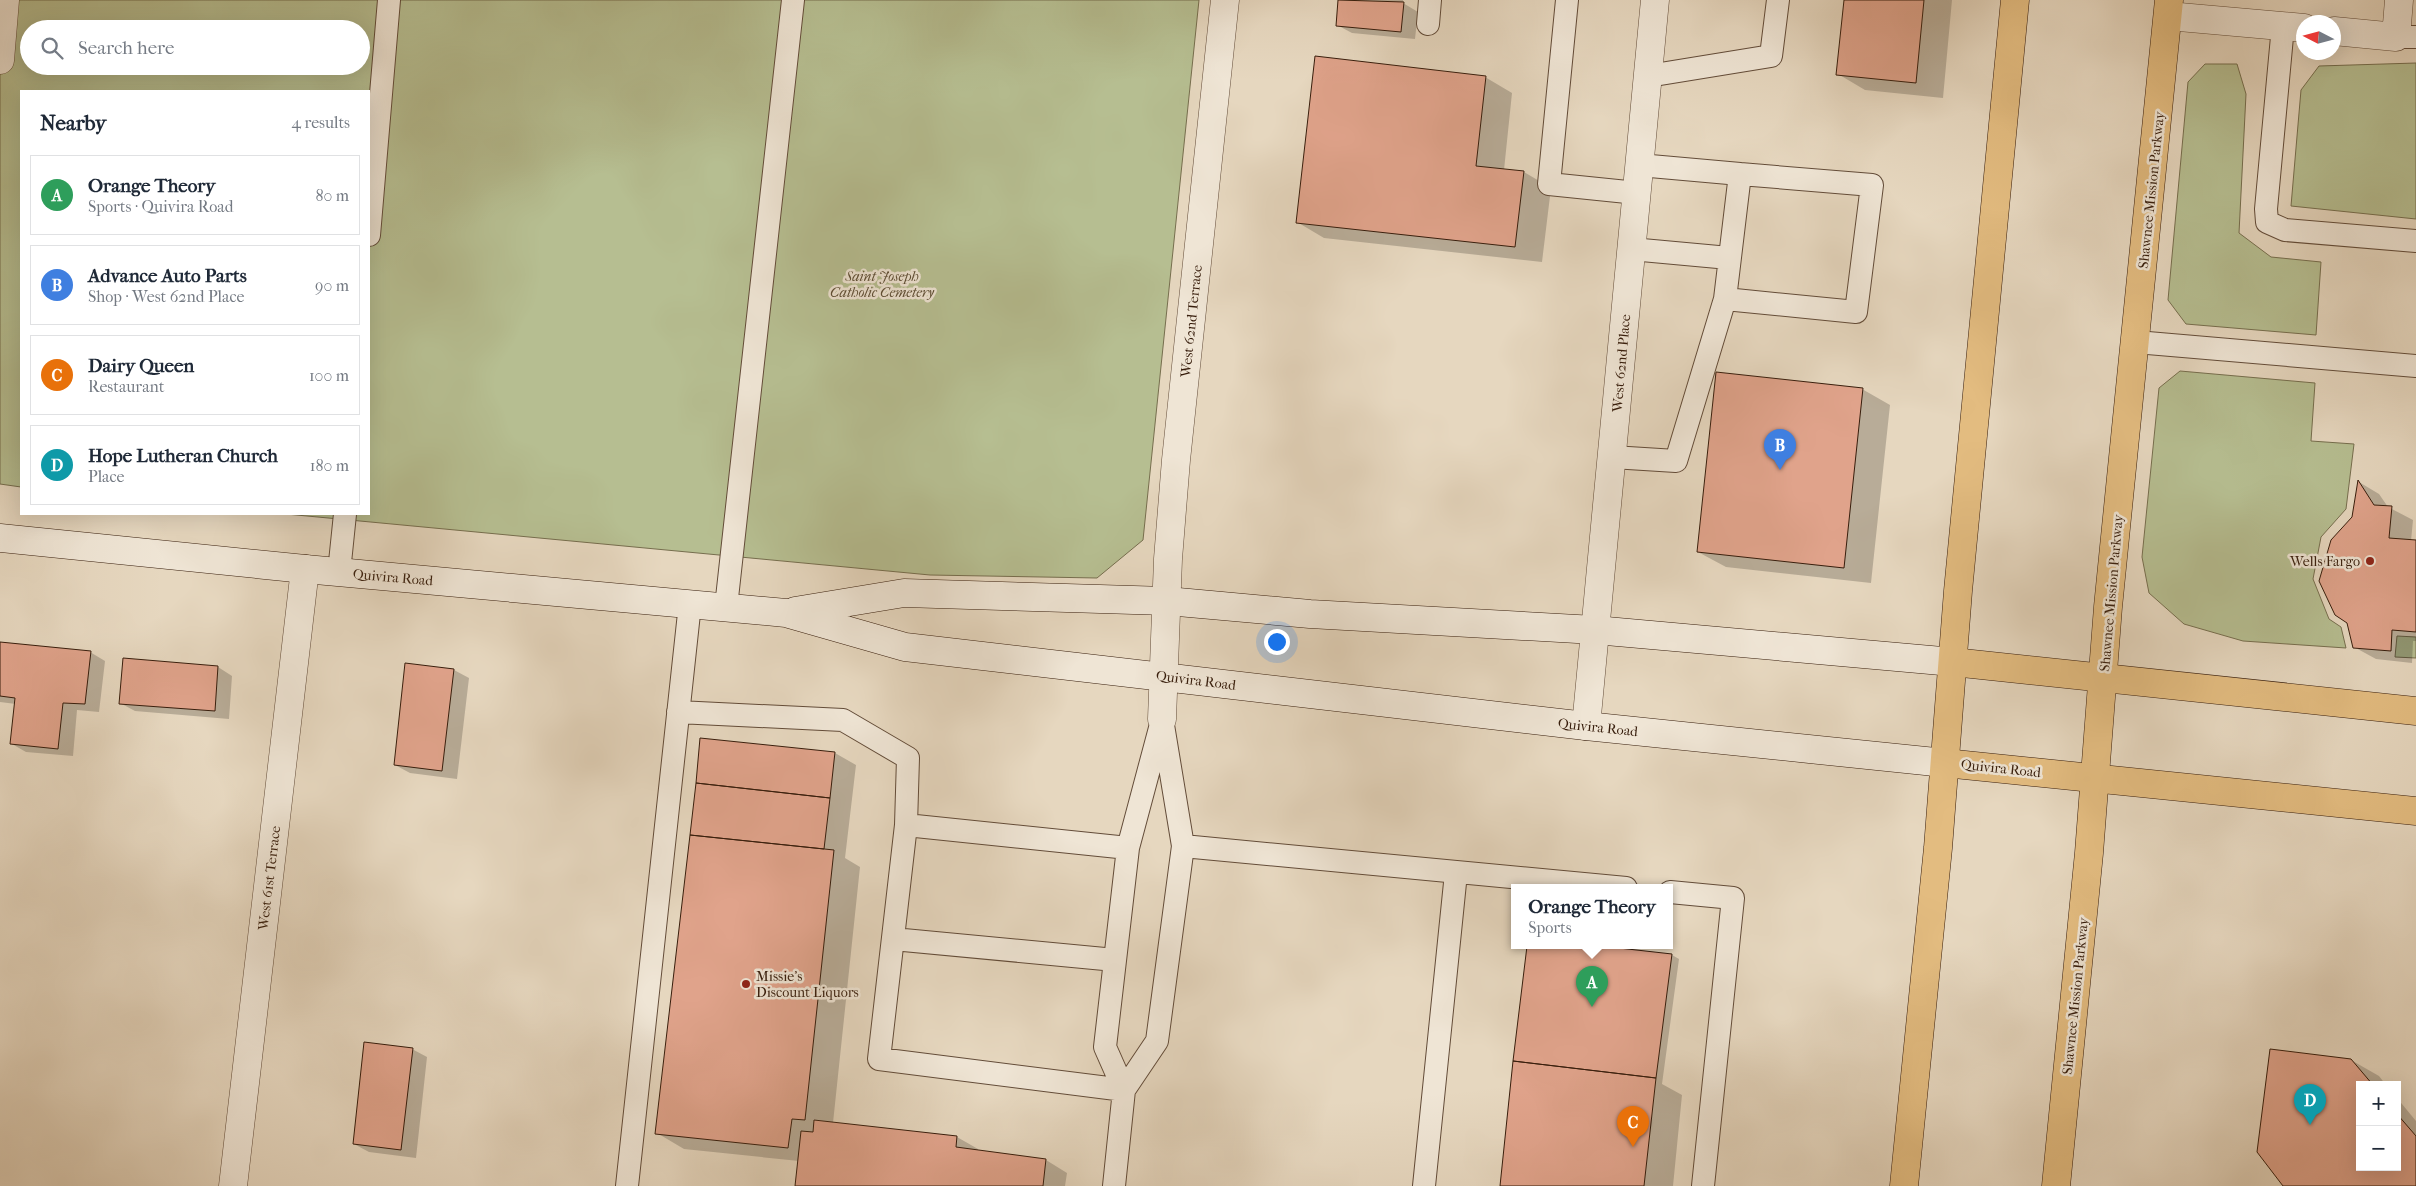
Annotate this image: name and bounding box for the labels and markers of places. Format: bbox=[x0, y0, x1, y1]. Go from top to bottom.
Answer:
pin: B bbox=[1764, 429, 1796, 470]
place label: Wells Fargo bbox=[2289, 553, 2360, 570]
marker: Wells Fargo bbox=[2364, 555, 2376, 567]
pin: A bbox=[1576, 966, 1608, 1007]
place label: Missie's Discount Liquors bbox=[756, 968, 859, 1001]
marker: Missie's Discount Liquors bbox=[740, 978, 752, 990]
pin: D bbox=[2294, 1084, 2326, 1125]
pin: C bbox=[1617, 1106, 1649, 1147]

